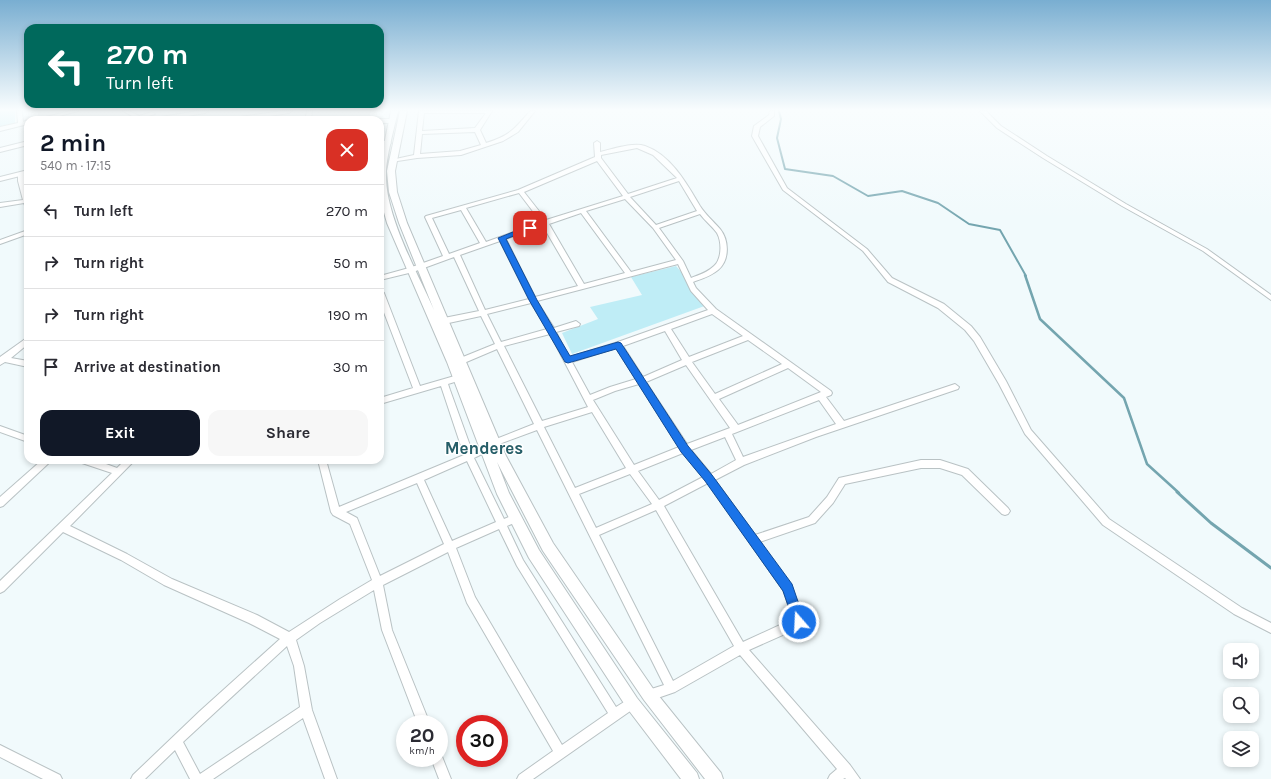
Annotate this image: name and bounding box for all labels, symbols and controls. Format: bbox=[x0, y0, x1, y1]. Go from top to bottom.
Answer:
text: 270 m bbox=[106, 38, 188, 71]
icon: left bbox=[40, 40, 92, 92]
text: Turn left bbox=[106, 72, 174, 94]
text: 2 min bbox=[40, 129, 106, 157]
button: close bbox=[326, 129, 368, 171]
text: 540 m · 17:15 bbox=[40, 158, 111, 173]
icon: left bbox=[40, 200, 62, 222]
text: Turn left bbox=[74, 202, 133, 220]
text: 270 m bbox=[326, 202, 368, 220]
pin bbox=[513, 211, 547, 245]
icon: arrive bbox=[519, 217, 541, 239]
icon: right bbox=[40, 252, 62, 274]
text: Turn right bbox=[74, 254, 144, 272]
text: 50 m bbox=[333, 254, 368, 272]
icon: right bbox=[40, 304, 62, 326]
text: Turn right bbox=[74, 306, 144, 324]
text: 190 m bbox=[328, 306, 368, 324]
icon: arrive bbox=[40, 356, 62, 378]
text: Arrive at destination bbox=[74, 358, 221, 376]
text: 30 m bbox=[333, 358, 368, 376]
button: Exit bbox=[40, 410, 200, 456]
button: Share bbox=[208, 410, 368, 456]
district label: Menderes bbox=[445, 438, 523, 458]
position arrow bbox=[778, 601, 820, 643]
map controls bbox=[1223, 643, 1259, 767]
button: sound bbox=[1223, 643, 1259, 679]
button: search bbox=[1223, 687, 1259, 723]
speed limit sign: 30 bbox=[456, 715, 508, 767]
text: 20 bbox=[410, 724, 434, 747]
button: layers bbox=[1223, 731, 1259, 767]
text: km/h bbox=[409, 745, 435, 757]

